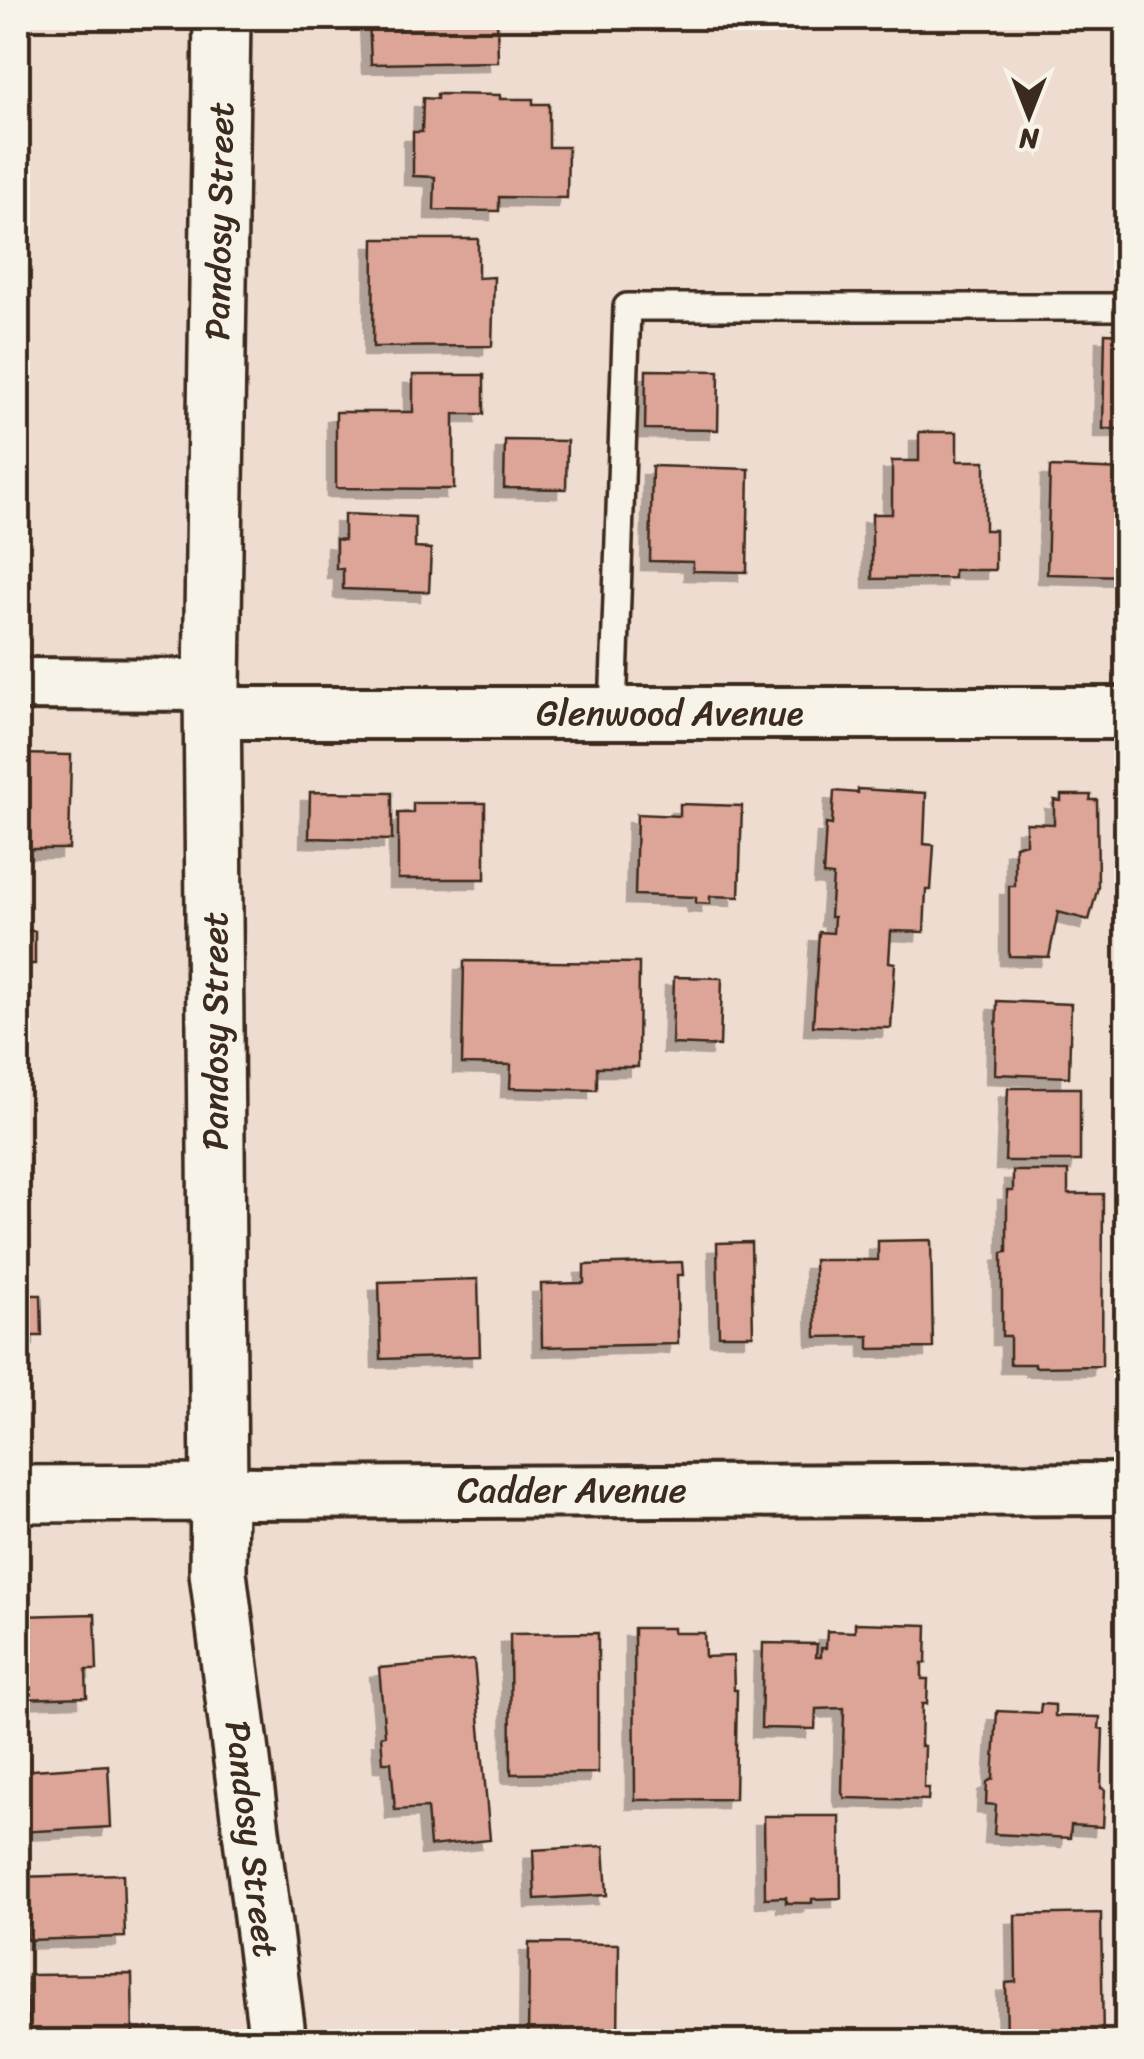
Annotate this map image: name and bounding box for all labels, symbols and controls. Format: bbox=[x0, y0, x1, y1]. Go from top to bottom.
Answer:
north arrow bbox=[979, 65, 1079, 165]
street label: Pandosy Street bbox=[186, 101, 252, 341]
text: N bbox=[1019, 115, 1040, 164]
street label: Glenwood Avenue bbox=[536, 682, 804, 744]
street label: Pandosy Street bbox=[184, 912, 246, 1150]
street label: Cadder Avenue bbox=[457, 1459, 687, 1521]
street label: Pandosy Street bbox=[207, 1717, 297, 1961]

